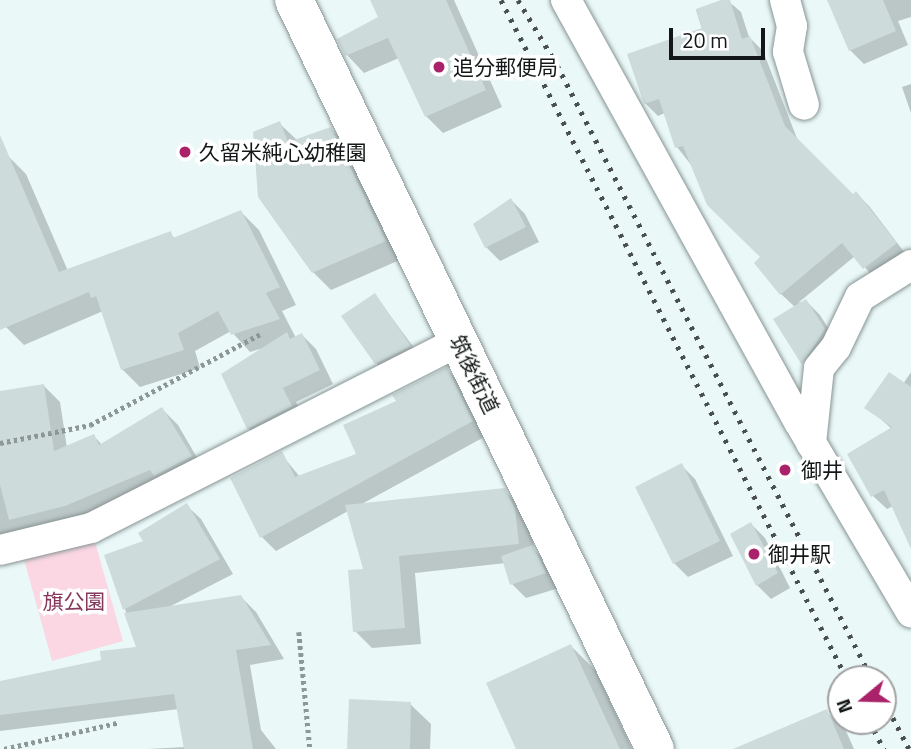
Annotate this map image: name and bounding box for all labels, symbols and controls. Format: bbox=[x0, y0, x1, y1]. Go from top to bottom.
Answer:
scale bar bbox=[673, 14, 769, 58]
text: 20 m bbox=[682, 24, 728, 56]
place label: 追分郵便局 bbox=[453, 54, 558, 80]
marker: 追分郵便局 bbox=[431, 59, 447, 75]
place label: 久留米純心幼稚園 bbox=[199, 139, 367, 165]
marker: 久留米純心幼稚園 bbox=[177, 144, 193, 160]
street label: 筑後街道 bbox=[445, 331, 505, 417]
place label: 御井 bbox=[801, 457, 843, 483]
marker: 御井 bbox=[775, 460, 795, 480]
place label: 御井駅 bbox=[768, 541, 831, 567]
marker: 御井駅 bbox=[746, 546, 762, 562]
park label: 旗公園 bbox=[43, 588, 105, 614]
north arrow bbox=[827, 665, 897, 735]
text: N bbox=[828, 695, 859, 717]

